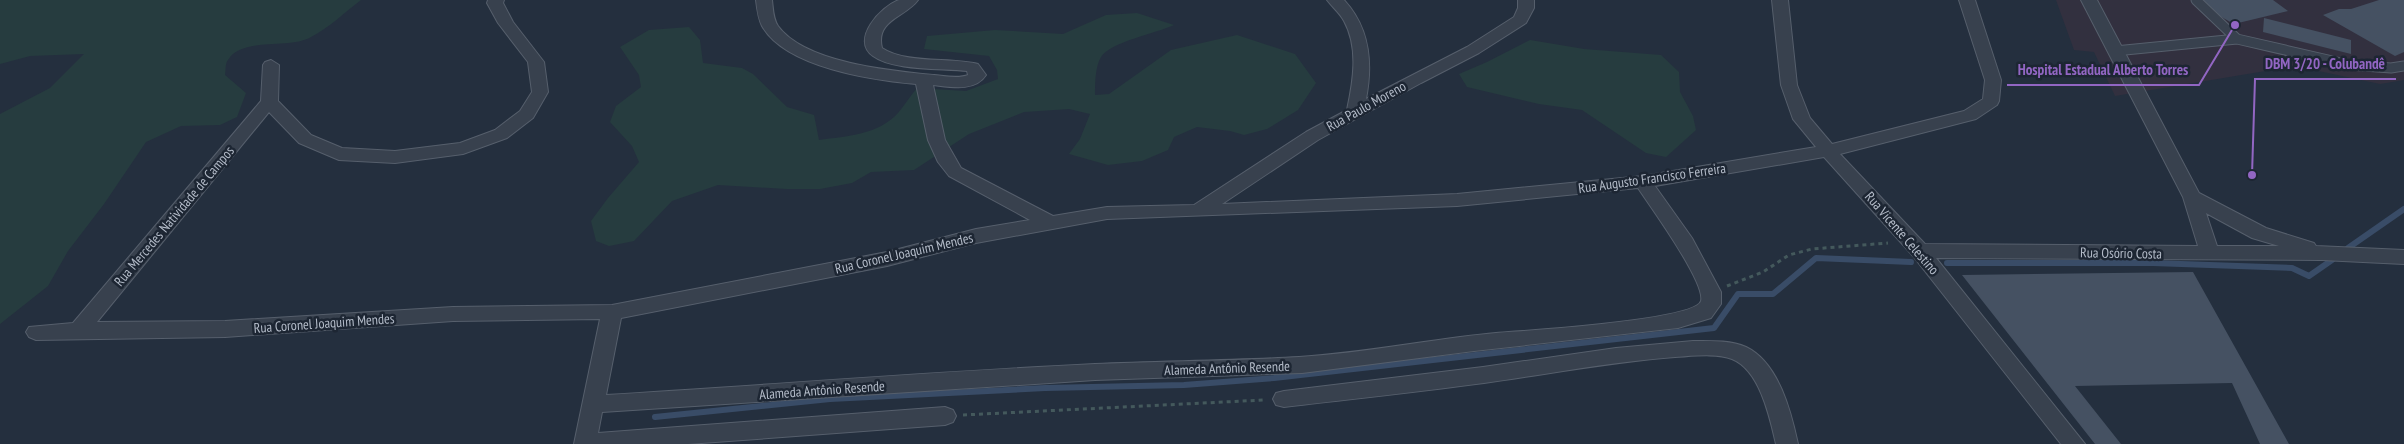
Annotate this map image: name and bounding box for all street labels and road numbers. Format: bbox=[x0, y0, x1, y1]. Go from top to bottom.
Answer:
street label: Rua Paulo Moreno bbox=[1323, 77, 1409, 135]
street label: Rua Mercedes Natividade de Campos bbox=[110, 142, 238, 290]
street label: Rua Augusto Francisco Ferreira bbox=[1577, 159, 1727, 197]
street label: Rua Vicente Celestino bbox=[1861, 188, 1943, 278]
street label: Rua Coronel Joaquim Mendes bbox=[833, 228, 975, 278]
street label: Rua Osório Costa bbox=[2080, 243, 2162, 263]
street label: Rua Coronel Joaquim Mendes bbox=[253, 309, 395, 337]
street label: Alameda Antônio Resende bbox=[1164, 357, 1290, 379]
street label: Alameda Antônio Resende bbox=[759, 377, 886, 403]

